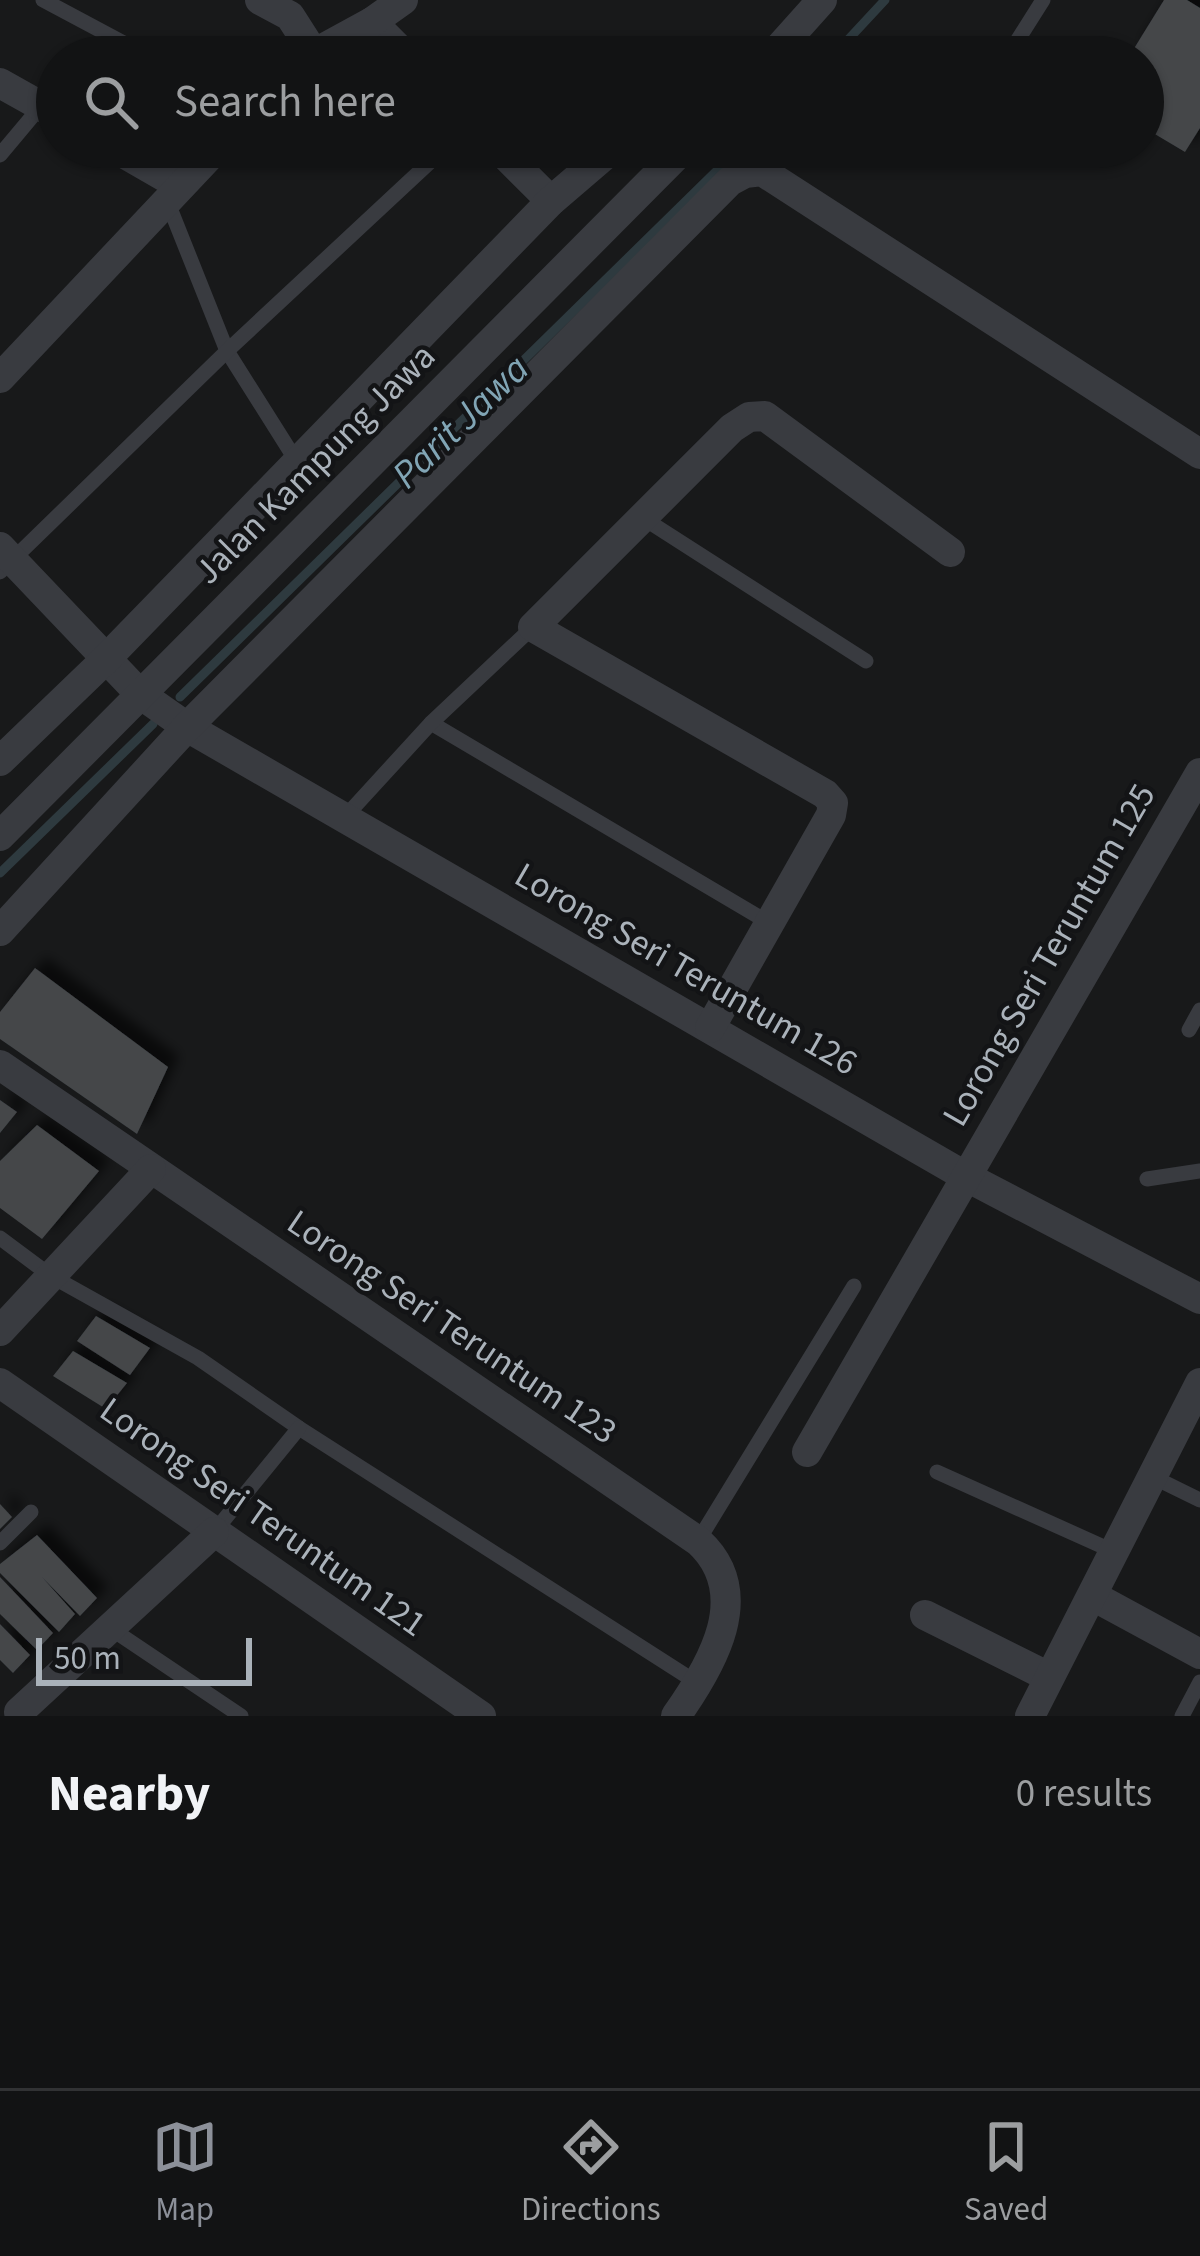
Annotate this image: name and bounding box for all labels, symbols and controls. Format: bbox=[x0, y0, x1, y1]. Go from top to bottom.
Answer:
search box bbox=[36, 36, 1164, 168]
icon: search bbox=[78, 69, 144, 135]
text: Search here bbox=[174, 70, 396, 134]
street label: Jalan Kampung Jawa bbox=[183, 332, 447, 596]
water label: Parit Jawa bbox=[380, 342, 542, 502]
street label: Lorong Seri Teruntum 125 bbox=[930, 774, 1168, 1136]
street label: Lorong Seri Teruntum 126 bbox=[505, 850, 867, 1088]
street label: Lorong Seri Teruntum 123 bbox=[277, 1197, 627, 1457]
street label: Lorong Seri Teruntum 121 bbox=[89, 1385, 437, 1649]
scale bar bbox=[36, 1632, 252, 1685]
text: 50 m bbox=[54, 1635, 121, 1682]
text: Nearby bbox=[48, 1758, 210, 1830]
text: 0 results bbox=[1016, 1766, 1152, 1822]
tab: Map bbox=[152, 2114, 218, 2233]
tab: Directions bbox=[521, 2114, 661, 2233]
tab: Saved bbox=[964, 2114, 1048, 2233]

